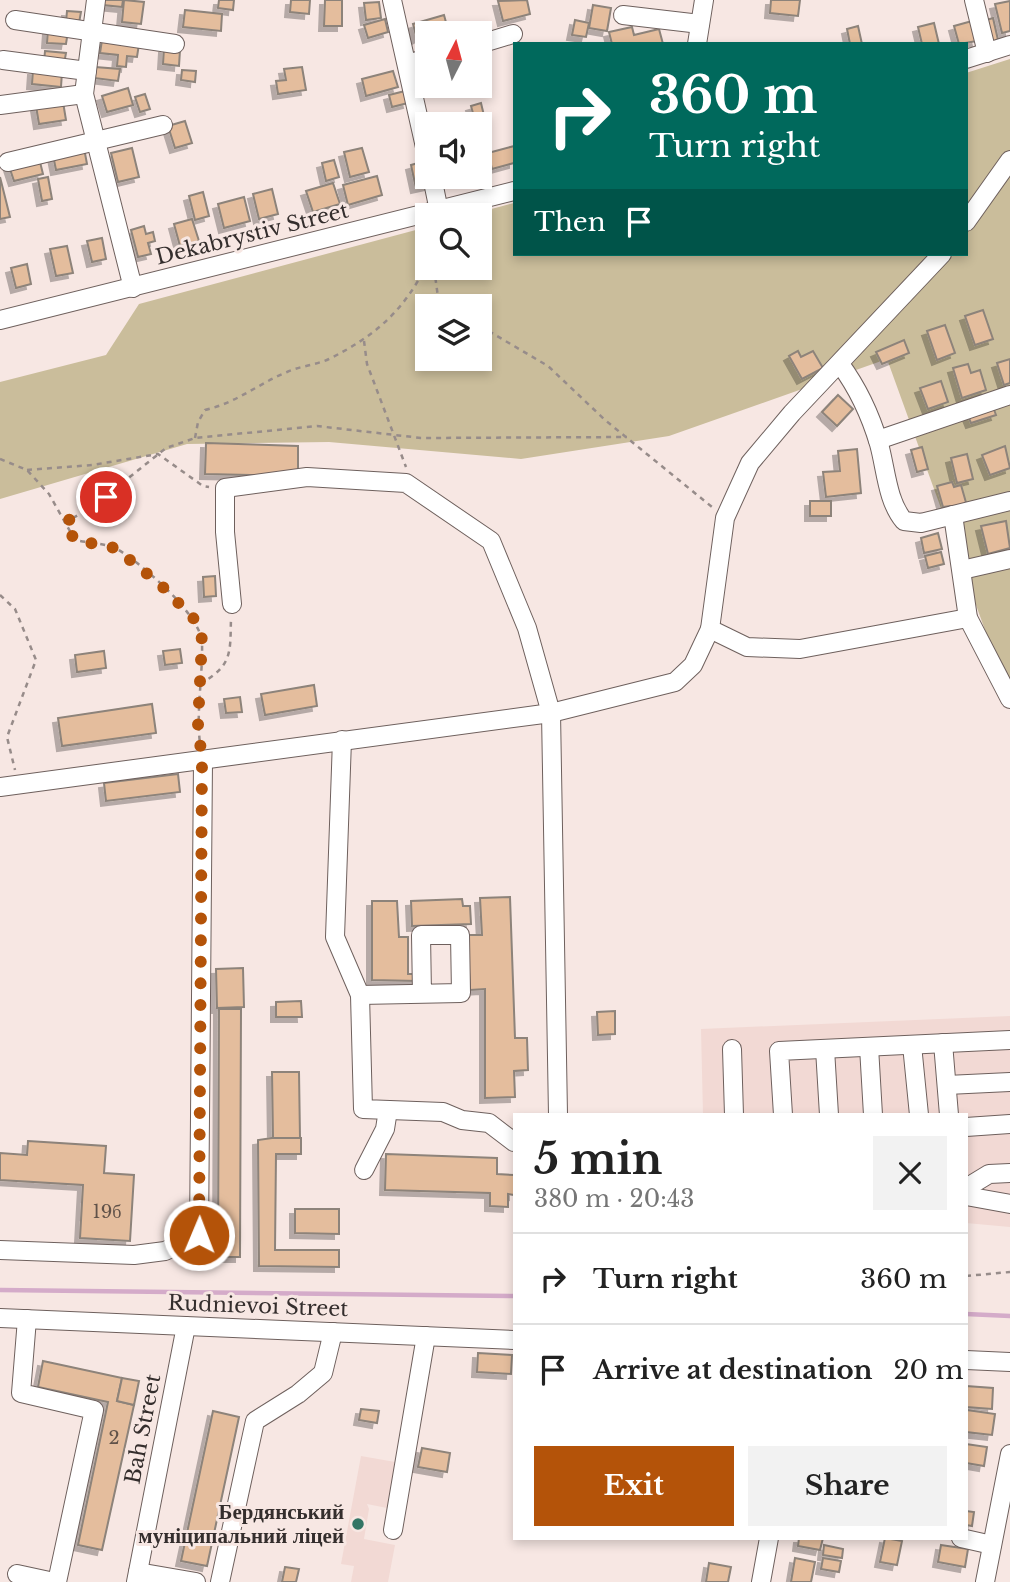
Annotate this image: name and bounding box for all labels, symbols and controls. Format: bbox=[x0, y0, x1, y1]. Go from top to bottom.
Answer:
north arrow bbox=[415, 21, 492, 98]
map controls bbox=[415, 21, 492, 371]
text: 360 m bbox=[649, 65, 817, 126]
icon: right bbox=[534, 70, 625, 161]
button: sound bbox=[415, 112, 492, 189]
text: Turn right bbox=[649, 126, 820, 166]
street label: Dekabrystiv Street bbox=[153, 197, 351, 271]
button: search bbox=[415, 203, 492, 280]
icon: arrive bbox=[620, 203, 658, 241]
text: Then bbox=[534, 206, 606, 238]
button: layers bbox=[415, 294, 492, 371]
pin bbox=[76, 467, 136, 527]
icon: arrive bbox=[87, 478, 125, 516]
text: 5 min bbox=[534, 1133, 662, 1185]
button: close bbox=[873, 1136, 947, 1210]
text: 380 m · 20:43 bbox=[534, 1185, 694, 1213]
position arrow bbox=[162, 1198, 236, 1272]
house number: 19б bbox=[93, 1201, 121, 1223]
icon: right bbox=[534, 1260, 572, 1298]
text: Turn right bbox=[593, 1263, 738, 1295]
text: 360 m bbox=[860, 1263, 947, 1295]
street label: Rudnievoi Street bbox=[167, 1290, 349, 1322]
icon: arrive bbox=[534, 1351, 572, 1389]
text: Arrive at destination bbox=[593, 1354, 873, 1386]
text: 20 m bbox=[894, 1354, 963, 1386]
street label: Bah Street bbox=[120, 1372, 166, 1486]
house number: 2 bbox=[108, 1427, 120, 1449]
button: Exit bbox=[534, 1446, 734, 1526]
button: Share bbox=[748, 1446, 947, 1526]
place label: Бердянський муніципальний ліцей bbox=[138, 1499, 344, 1549]
marker: Бердянський муніципальний ліцей bbox=[350, 1516, 366, 1532]

